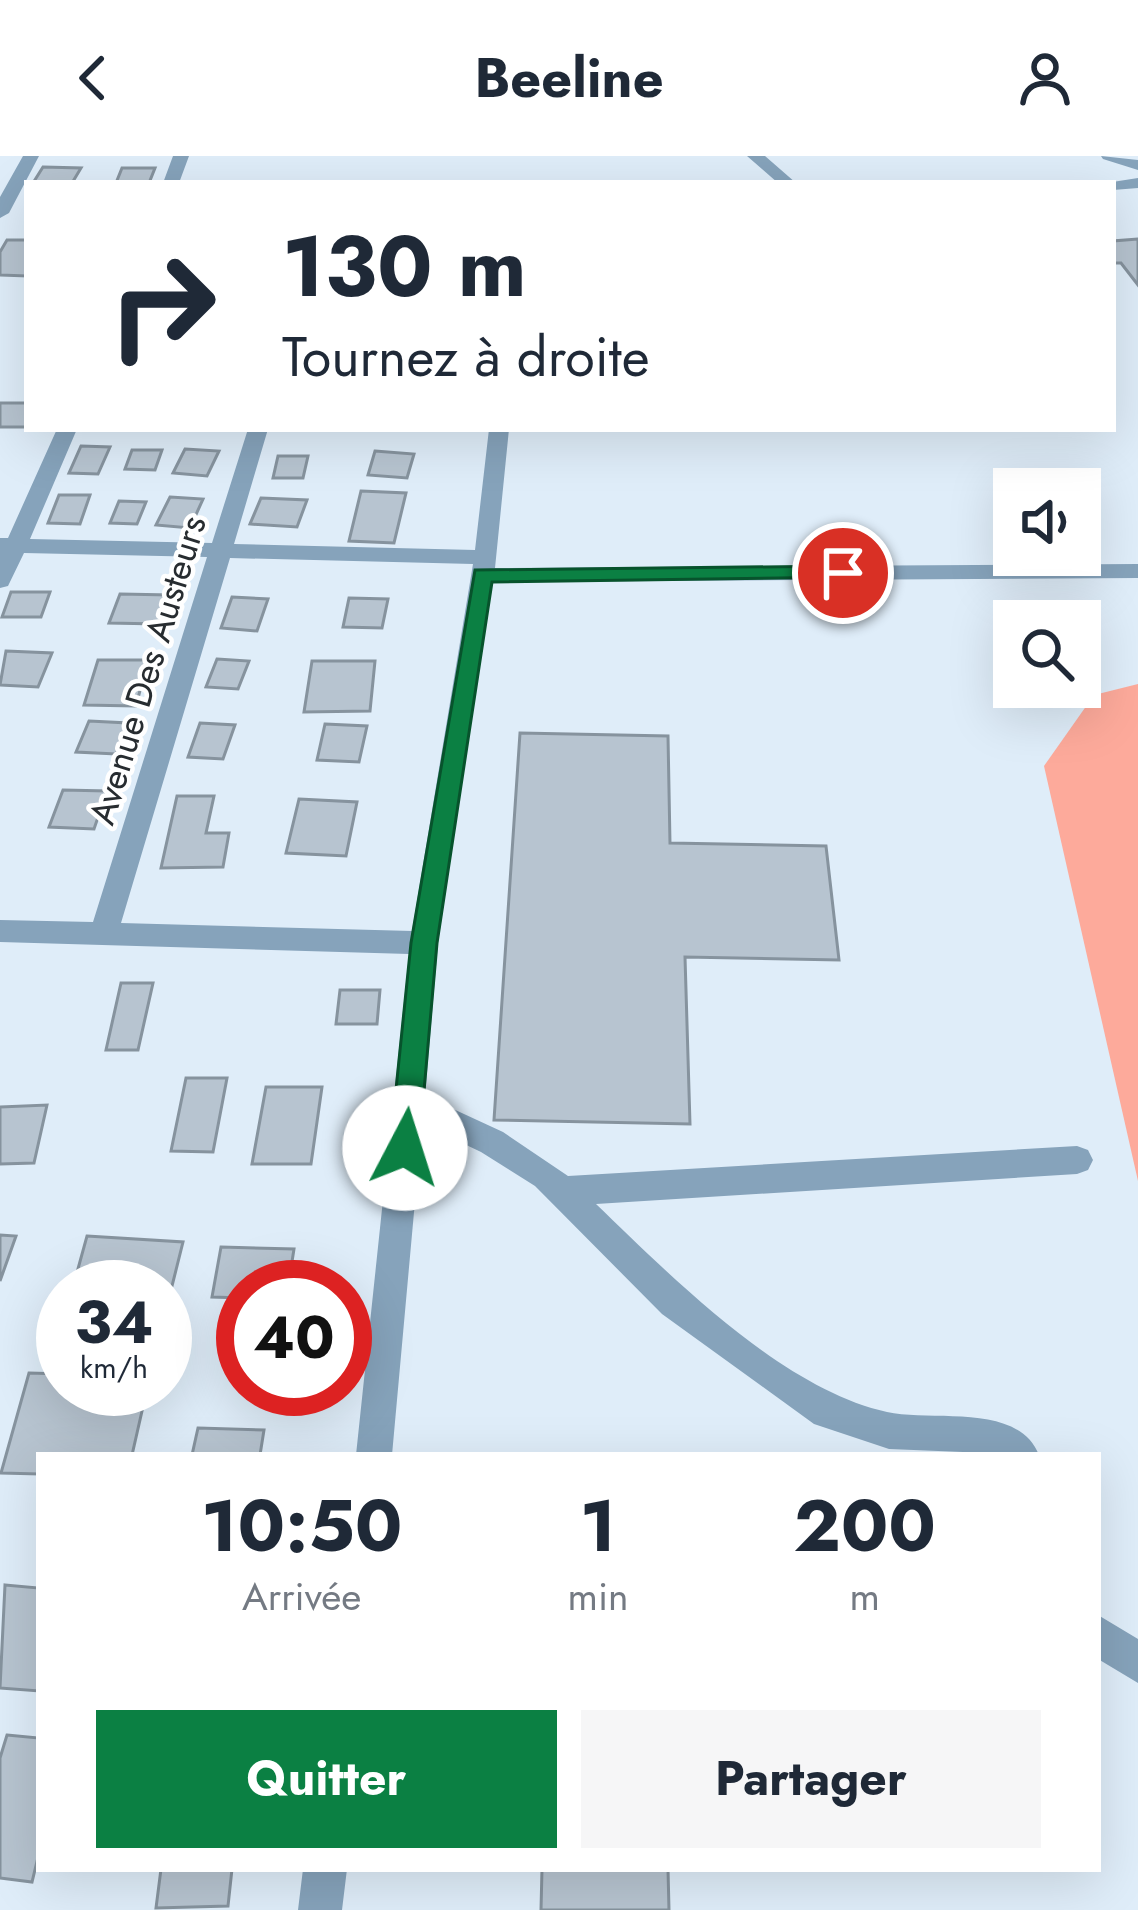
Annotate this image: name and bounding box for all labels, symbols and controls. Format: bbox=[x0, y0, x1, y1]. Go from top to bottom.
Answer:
text: Beeline bbox=[474, 39, 664, 117]
icon: back bbox=[60, 45, 126, 111]
icon: person bbox=[1012, 45, 1078, 111]
text: 130 m bbox=[282, 206, 527, 328]
icon: right bbox=[84, 228, 240, 384]
text: Tournez à droite bbox=[282, 318, 650, 396]
map controls bbox=[993, 468, 1101, 708]
button: sound bbox=[993, 468, 1101, 576]
street label: Avenue Des Austeurs bbox=[75, 509, 219, 831]
pin bbox=[792, 522, 894, 624]
icon: arrive bbox=[810, 540, 876, 606]
button: search bbox=[993, 600, 1101, 708]
position arrow bbox=[342, 1085, 468, 1211]
speed limit sign: 40 bbox=[216, 1260, 372, 1416]
text: 34 bbox=[74, 1279, 154, 1366]
text: km/h bbox=[80, 1346, 148, 1389]
text: 10:50 bbox=[201, 1474, 403, 1578]
text: 1 bbox=[580, 1474, 616, 1578]
text: 200 bbox=[793, 1474, 936, 1578]
text: Arrivée bbox=[242, 1568, 361, 1625]
text: min bbox=[567, 1568, 629, 1625]
text: m bbox=[850, 1568, 880, 1625]
button: Quitter bbox=[96, 1710, 557, 1848]
button: Partager bbox=[581, 1710, 1041, 1848]

